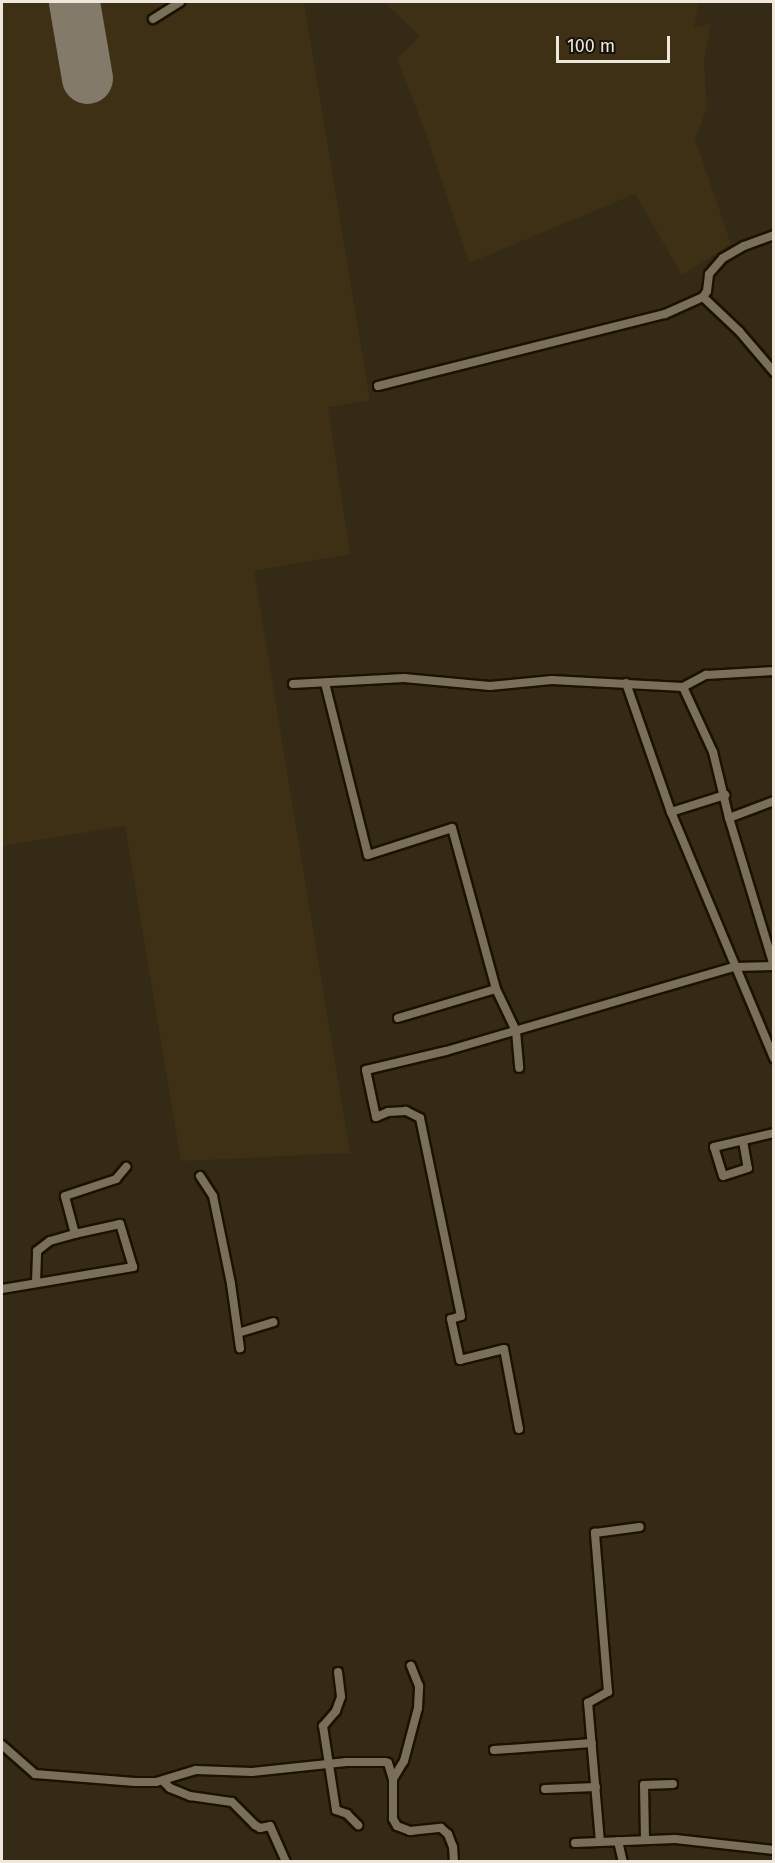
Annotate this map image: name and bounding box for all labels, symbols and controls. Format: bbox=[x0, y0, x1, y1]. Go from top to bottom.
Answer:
scale bar bbox=[559, 24, 673, 62]
text: 100 m bbox=[567, 35, 615, 57]

